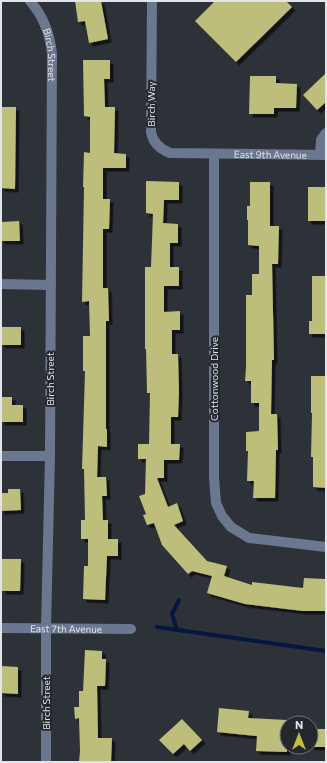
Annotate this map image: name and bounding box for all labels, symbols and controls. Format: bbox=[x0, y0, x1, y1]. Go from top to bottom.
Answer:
street label: Birch Street bbox=[41, 27, 58, 82]
street label: Birch Way bbox=[145, 81, 157, 127]
street label: East 9th Avenue bbox=[234, 148, 307, 161]
street label: Cottonwood Drive bbox=[208, 337, 220, 421]
street label: Birch Street bbox=[44, 352, 56, 406]
street label: East 7th Avenue bbox=[30, 622, 102, 635]
street label: Birch Street bbox=[40, 676, 52, 730]
north arrow bbox=[279, 715, 319, 755]
text: N bbox=[295, 718, 303, 731]

